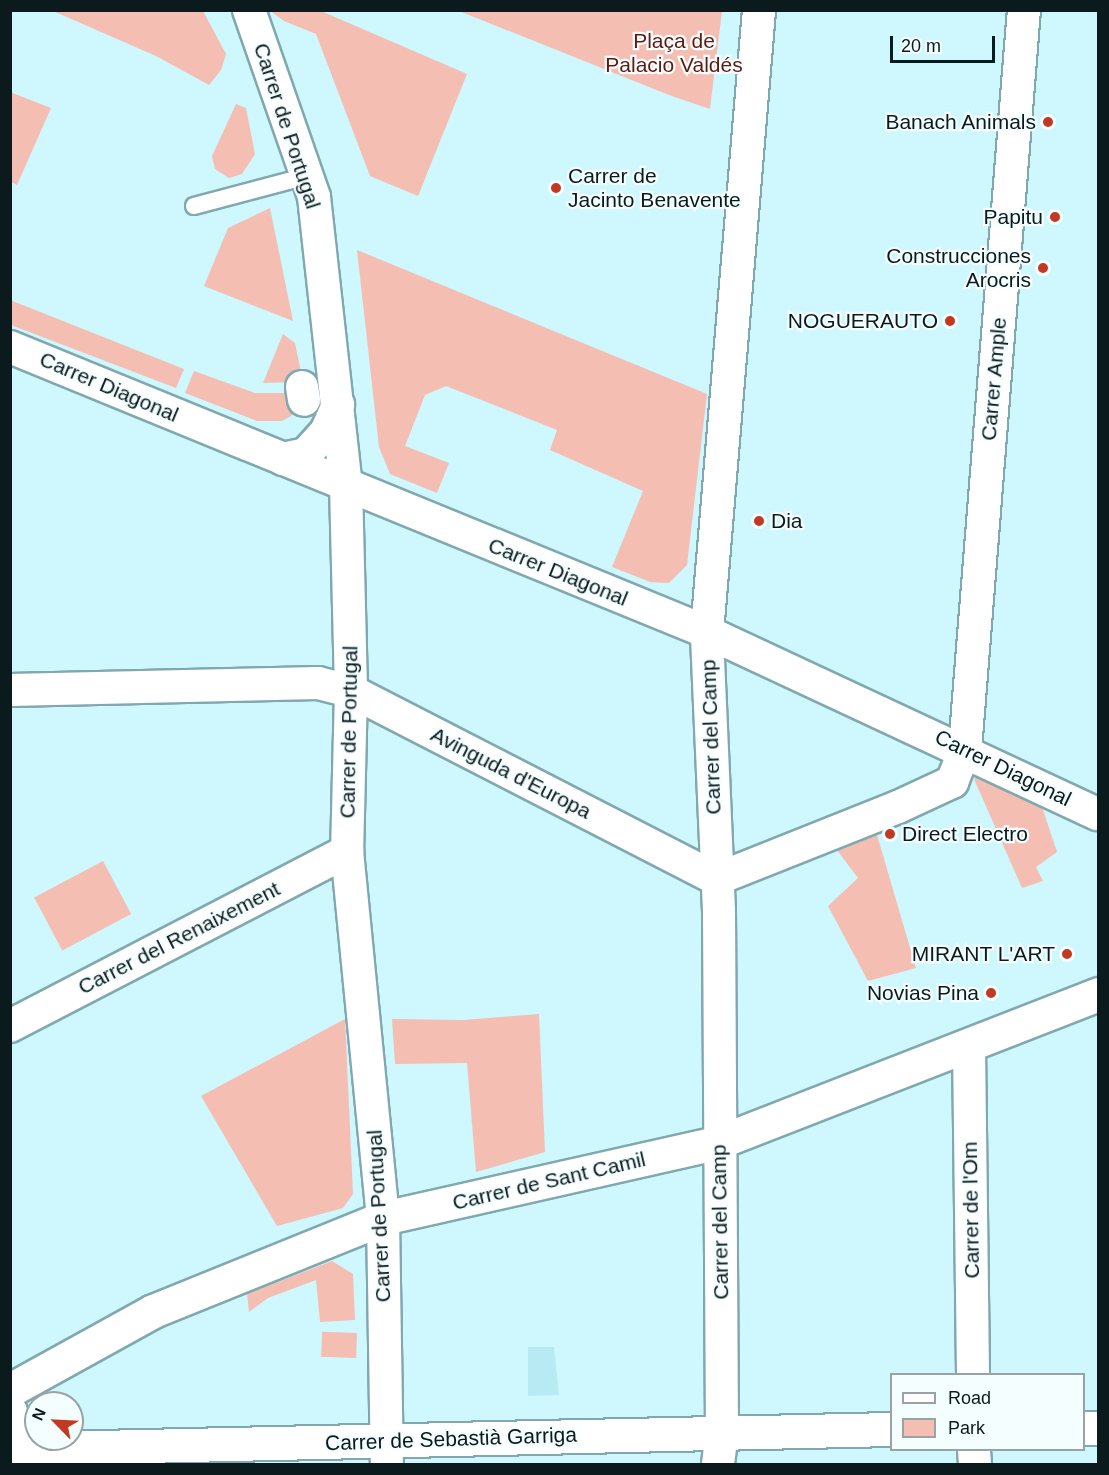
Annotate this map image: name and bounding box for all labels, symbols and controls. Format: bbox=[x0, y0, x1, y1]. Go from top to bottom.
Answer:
scale bar bbox=[893, 24, 998, 62]
park label: Plaça de Palacio Valdés bbox=[605, 28, 743, 78]
text: 20 m bbox=[901, 36, 941, 56]
street label: Carrer de Portugal bbox=[248, 40, 326, 212]
place label: Banach Animals bbox=[884, 109, 1036, 135]
marker: Banach Animals bbox=[1041, 115, 1055, 129]
place label: Carrer de Jacinto Benavente bbox=[568, 163, 741, 213]
marker: Carrer de Jacinto Benavente bbox=[549, 181, 563, 195]
place label: Papitu bbox=[983, 204, 1043, 230]
marker: Papitu bbox=[1048, 210, 1062, 224]
place label: Construcciones Arocris bbox=[886, 243, 1031, 293]
marker: Construcciones Arocris bbox=[1036, 261, 1050, 275]
place label: NOGUERAUTO bbox=[788, 308, 938, 334]
marker: NOGUERAUTO bbox=[943, 314, 957, 328]
street label: Carrer Ample bbox=[976, 316, 1012, 442]
street label: Carrer Diagonal bbox=[36, 346, 182, 428]
place label: Dia bbox=[771, 508, 803, 534]
marker: Dia bbox=[752, 514, 766, 528]
street label: Carrer Diagonal bbox=[485, 533, 631, 611]
street label: Carrer de Portugal bbox=[335, 645, 363, 819]
street label: Carrer del Camp bbox=[696, 659, 726, 815]
street label: Avinguda d'Europa bbox=[427, 722, 595, 824]
street label: Carrer Diagonal bbox=[931, 724, 1075, 812]
place label: Direct Electro bbox=[902, 821, 1028, 847]
marker: Direct Electro bbox=[883, 827, 897, 841]
street label: Carrer del Renaixement bbox=[74, 876, 284, 1000]
place label: MIRANT L'ART bbox=[911, 941, 1055, 967]
marker: MIRANT L'ART bbox=[1060, 947, 1074, 961]
place label: Novias Pina bbox=[867, 980, 979, 1006]
marker: Novias Pina bbox=[984, 986, 998, 1000]
street label: Carrer de Portugal bbox=[362, 1129, 396, 1303]
street label: Carrer de l'Om bbox=[957, 1141, 985, 1279]
street label: Carrer del Camp bbox=[706, 1144, 734, 1300]
street label: Carrer de Sant Camil bbox=[450, 1147, 648, 1215]
legend bbox=[890, 1373, 1085, 1451]
text: Road bbox=[948, 1388, 991, 1408]
north arrow bbox=[24, 1391, 84, 1451]
text: N bbox=[29, 1406, 49, 1423]
text: Park bbox=[948, 1418, 985, 1438]
street label: Carrer de Sebastià Garriga bbox=[325, 1422, 577, 1456]

